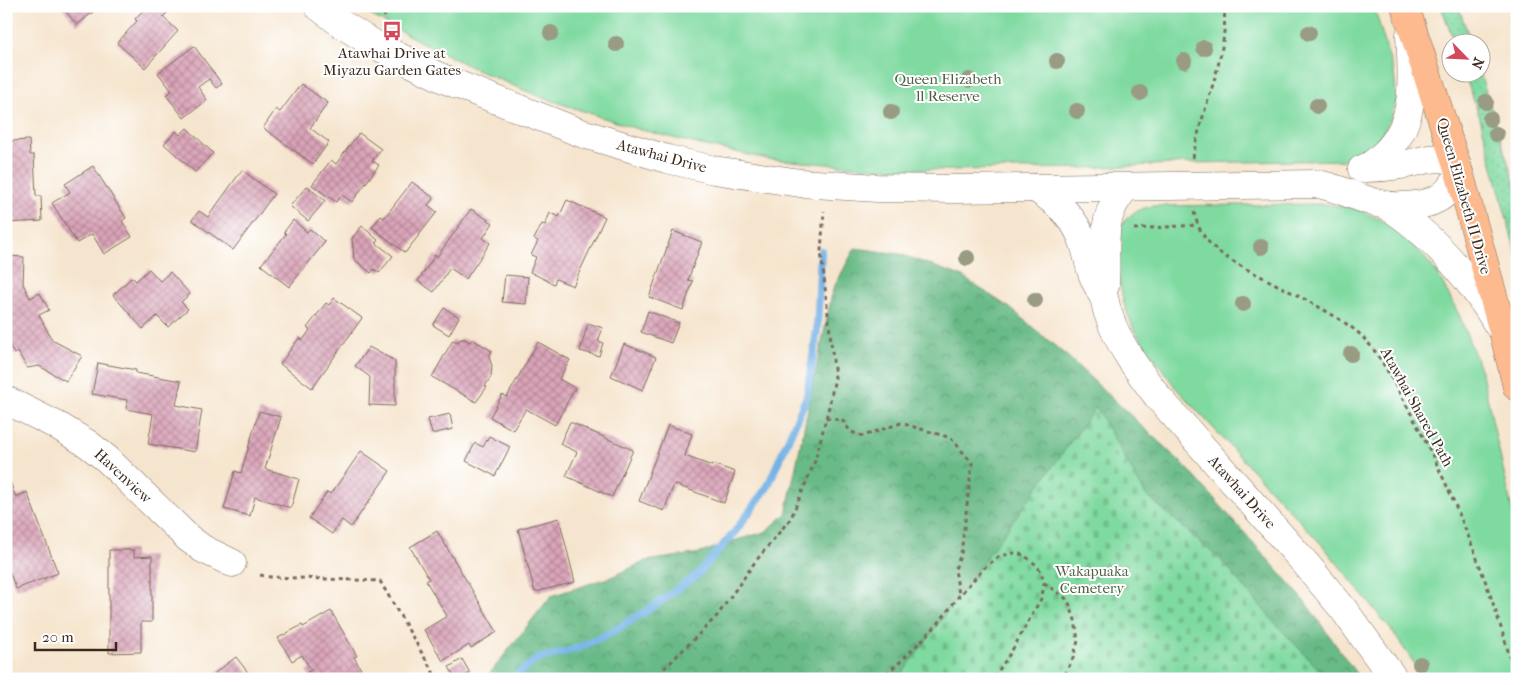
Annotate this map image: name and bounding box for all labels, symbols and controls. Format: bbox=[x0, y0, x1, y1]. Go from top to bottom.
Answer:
bus stop icon: Atawhai Drive at Miyazu Garden Gates bbox=[381, 20, 403, 42]
north arrow bbox=[1440, 32, 1490, 82]
place label: Atawhai Drive at Miyazu Garden Gates bbox=[323, 44, 462, 79]
text: N bbox=[1467, 55, 1487, 72]
park label: Queen Elizabeth ll Reserve bbox=[894, 70, 1002, 105]
street label: Queen Elizabeth II Drive bbox=[1433, 116, 1495, 277]
street label: Atawhai Drive bbox=[614, 135, 709, 177]
street label: Atawhai Shared Path bbox=[1376, 343, 1458, 470]
street label: Havenview bbox=[91, 445, 156, 508]
street label: Atawhai Drive bbox=[1204, 451, 1280, 533]
park label: Wakapuaka Cemetery bbox=[1054, 562, 1130, 597]
scale bar bbox=[35, 620, 116, 652]
text: 20 m bbox=[42, 628, 74, 646]

